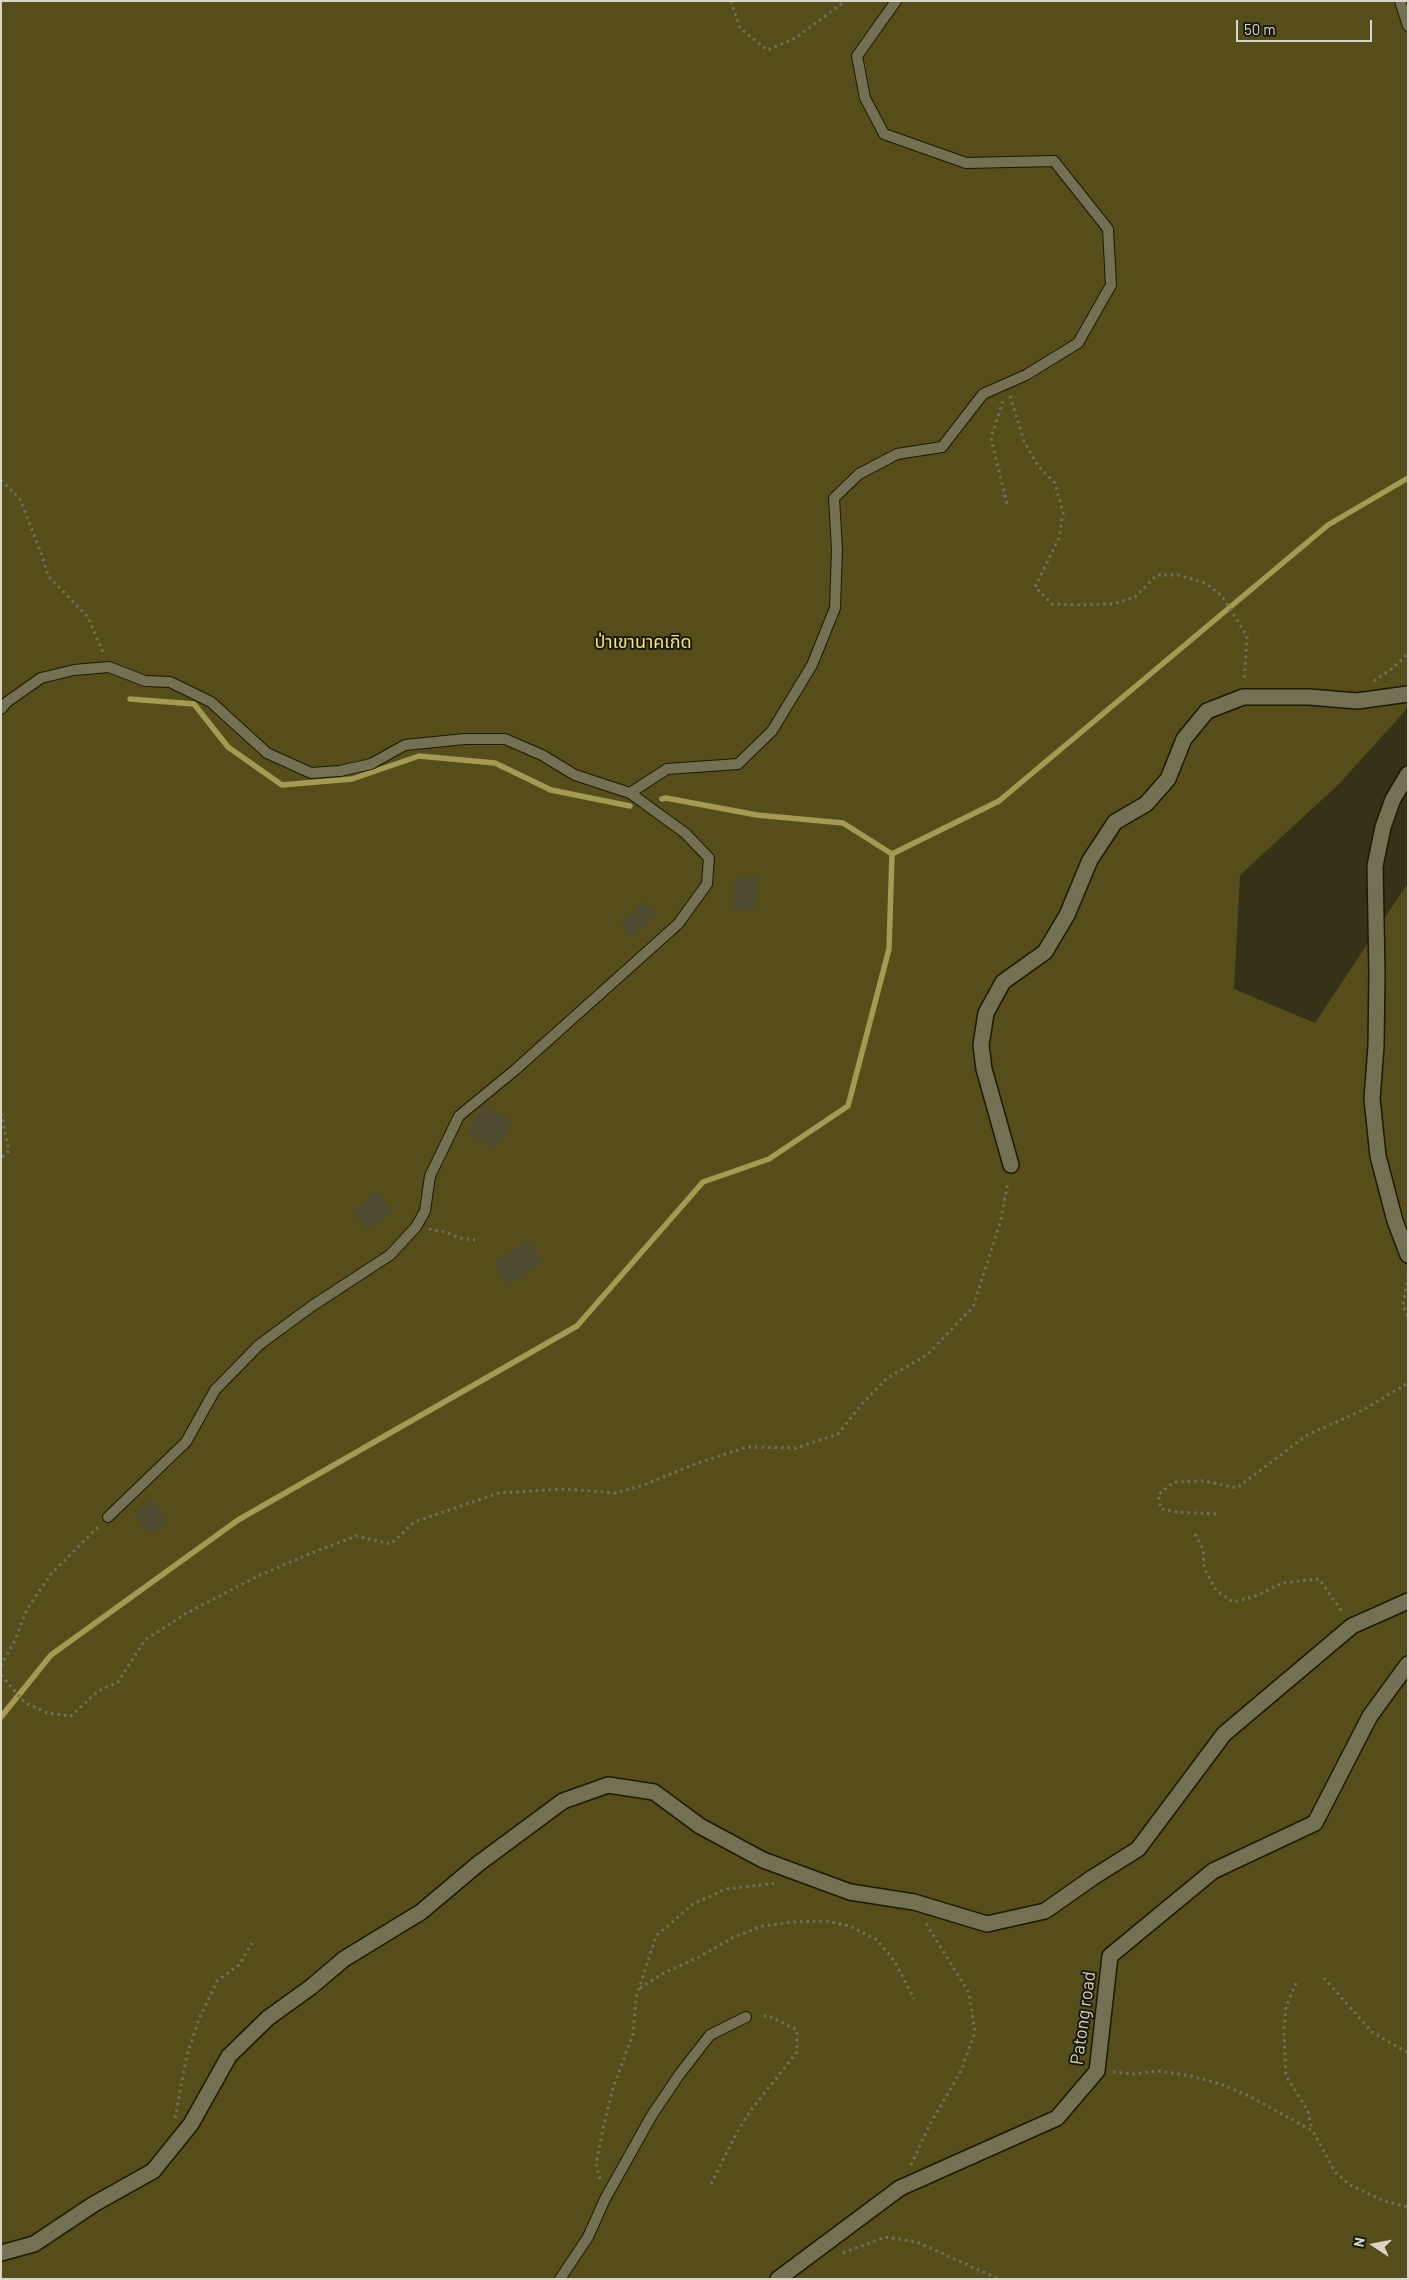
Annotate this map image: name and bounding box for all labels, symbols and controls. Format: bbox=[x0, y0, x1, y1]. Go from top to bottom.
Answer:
scale bar bbox=[1239, 10, 1375, 42]
text: 50 m bbox=[1244, 20, 1276, 38]
park label: ป่าเขานาคเกิด bbox=[594, 631, 692, 653]
street label: Patong road bbox=[1066, 1970, 1100, 2066]
north arrow bbox=[1349, 2220, 1399, 2270]
text: N bbox=[1350, 2236, 1368, 2248]

